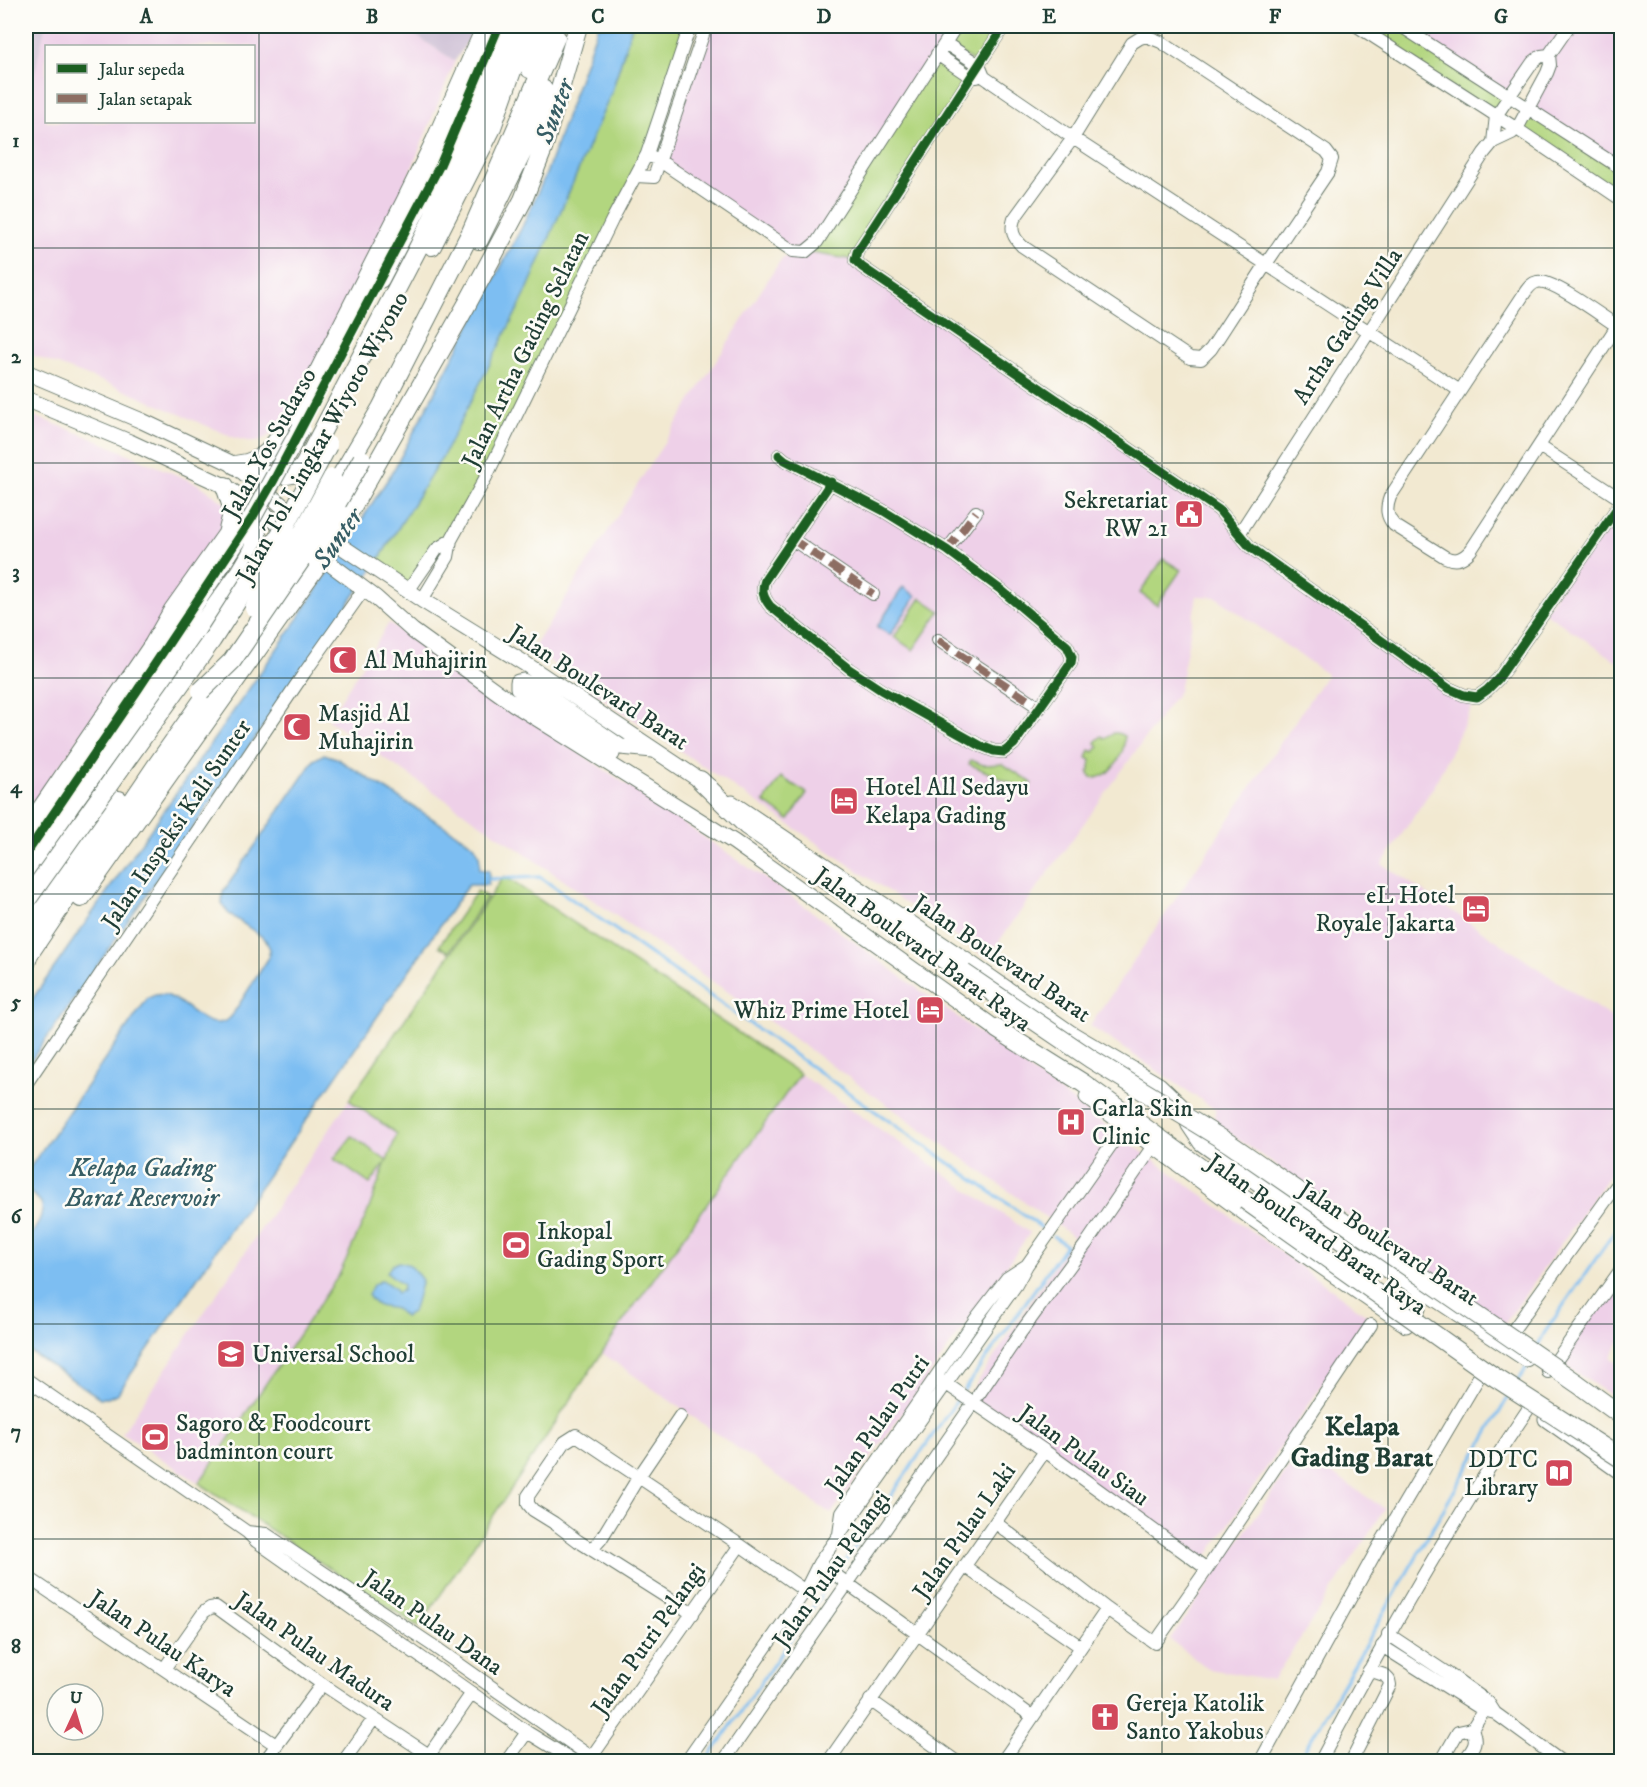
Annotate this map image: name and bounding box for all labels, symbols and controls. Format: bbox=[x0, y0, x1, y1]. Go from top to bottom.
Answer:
text: A bbox=[139, 5, 154, 30]
text: B bbox=[366, 5, 378, 30]
text: C bbox=[591, 5, 605, 30]
text: D bbox=[817, 5, 832, 30]
text: E bbox=[1042, 5, 1056, 30]
text: F bbox=[1269, 5, 1282, 30]
text: G bbox=[1494, 5, 1508, 30]
legend bbox=[45, 45, 255, 123]
text: Jalur sepeda bbox=[97, 59, 185, 81]
water label: Sunter bbox=[528, 73, 583, 149]
text: Jalan setapak bbox=[97, 89, 192, 111]
text: 1 bbox=[12, 129, 20, 154]
street label: Jalan Artha Gading Selatan bbox=[455, 226, 596, 474]
street label: Artha Gading Villa bbox=[1286, 242, 1410, 410]
street label: Jalan Tol Lingkar Wiyoto Wiyono bbox=[229, 286, 416, 590]
text: 2 bbox=[11, 345, 22, 370]
street label: Jalan Yos Sudarso bbox=[215, 363, 324, 526]
place label: Sekretariat RW 21 bbox=[1064, 486, 1168, 544]
public building icon: Sekretariat RW 21 bbox=[1173, 498, 1205, 530]
water label: Sunter bbox=[305, 501, 372, 576]
text: 3 bbox=[12, 560, 20, 585]
street label: Jalan Boulevard Barat bbox=[501, 617, 694, 757]
mosque icon: Al Muhajirin bbox=[327, 644, 359, 676]
place label: Al Muhajirin bbox=[364, 646, 488, 676]
place label: Masjid Al Muhajirin bbox=[318, 699, 414, 757]
mosque icon: Masjid Al Muhajirin bbox=[281, 711, 313, 743]
street label: Jalan Inspeksi Kali Sunter bbox=[94, 714, 258, 937]
place label: Hotel All Sedayu Kelapa Gading bbox=[865, 773, 1029, 831]
text: 4 bbox=[10, 775, 23, 800]
hotel icon: Hotel All Sedayu Kelapa Gading bbox=[828, 785, 860, 817]
street label: Jalan Boulevard Barat Raya bbox=[809, 860, 1037, 1038]
place label: eL Hotel Royale Jakarta bbox=[1316, 881, 1456, 939]
street label: Jalan Boulevard Barat bbox=[907, 888, 1097, 1028]
hotel icon: eL Hotel Royale Jakarta bbox=[1460, 893, 1492, 925]
text: 5 bbox=[10, 990, 21, 1015]
hotel icon: Whiz Prime Hotel bbox=[914, 994, 946, 1026]
place label: Whiz Prime Hotel bbox=[733, 996, 910, 1026]
place label: Carla Skin Clinic bbox=[1092, 1094, 1193, 1152]
hospital icon: Carla Skin Clinic bbox=[1055, 1106, 1087, 1138]
street label: Jalan Boulevard Barat Raya bbox=[1202, 1147, 1432, 1321]
water label: Kelapa Gading Barat Reservoir bbox=[64, 1152, 220, 1215]
street label: Jalan Boulevard Barat bbox=[1294, 1174, 1484, 1312]
text: 6 bbox=[11, 1205, 23, 1230]
place label: Inkopal Gading Sport bbox=[537, 1217, 665, 1275]
sports icon: Inkopal Gading Sport bbox=[500, 1229, 532, 1261]
school or university icon: Universal School bbox=[215, 1338, 247, 1370]
place label: Universal School bbox=[252, 1340, 415, 1370]
street label: Jalan Pulau Putri bbox=[818, 1349, 937, 1501]
street label: Jalan Pulau Siau bbox=[1010, 1397, 1155, 1513]
place label: Sagoro & Foodcourt badminton court bbox=[176, 1409, 371, 1467]
district label: Kelapa Gading Barat bbox=[1291, 1410, 1434, 1475]
text: 7 bbox=[11, 1420, 21, 1445]
sports icon: Sagoro & Foodcourt badminton court bbox=[139, 1421, 171, 1453]
place label: DDTC Library bbox=[1464, 1445, 1539, 1503]
library icon: DDTC Library bbox=[1543, 1457, 1575, 1489]
street label: Jalan Pulau Laki bbox=[906, 1458, 1023, 1607]
street label: Jalan Pulau Pelangi bbox=[765, 1485, 897, 1656]
street label: Jalan Putri Pelangi bbox=[584, 1558, 712, 1723]
street label: Jalan Pulau Dana bbox=[355, 1562, 509, 1683]
street label: Jalan Pulau Karya bbox=[81, 1582, 243, 1705]
street label: Jalan Pulau Madura bbox=[227, 1584, 401, 1719]
text: 8 bbox=[11, 1635, 21, 1660]
north arrow bbox=[45, 1682, 105, 1742]
text: U bbox=[69, 1688, 83, 1708]
place label: Gereja Katolik Santo Yakobus bbox=[1126, 1689, 1264, 1747]
church icon: Gereja Katolik Santo Yakobus bbox=[1089, 1701, 1121, 1733]

